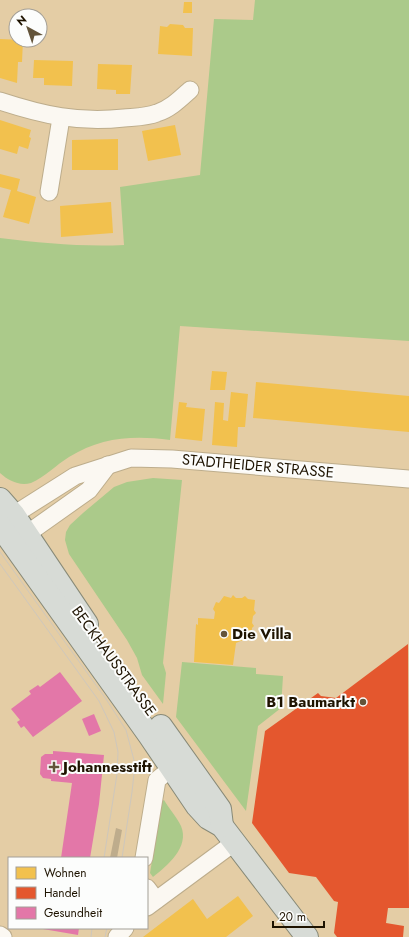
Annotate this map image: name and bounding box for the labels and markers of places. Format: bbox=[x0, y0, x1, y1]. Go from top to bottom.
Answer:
place label: Die Villa bbox=[232, 623, 292, 645]
marker: Die Villa bbox=[219, 629, 229, 639]
place label: B1 Baumarkt bbox=[266, 691, 355, 713]
marker: B1 Baumarkt bbox=[358, 697, 368, 707]
place label: Johannesstift bbox=[60, 756, 152, 778]
marker: Johannesstift bbox=[48, 761, 60, 773]

